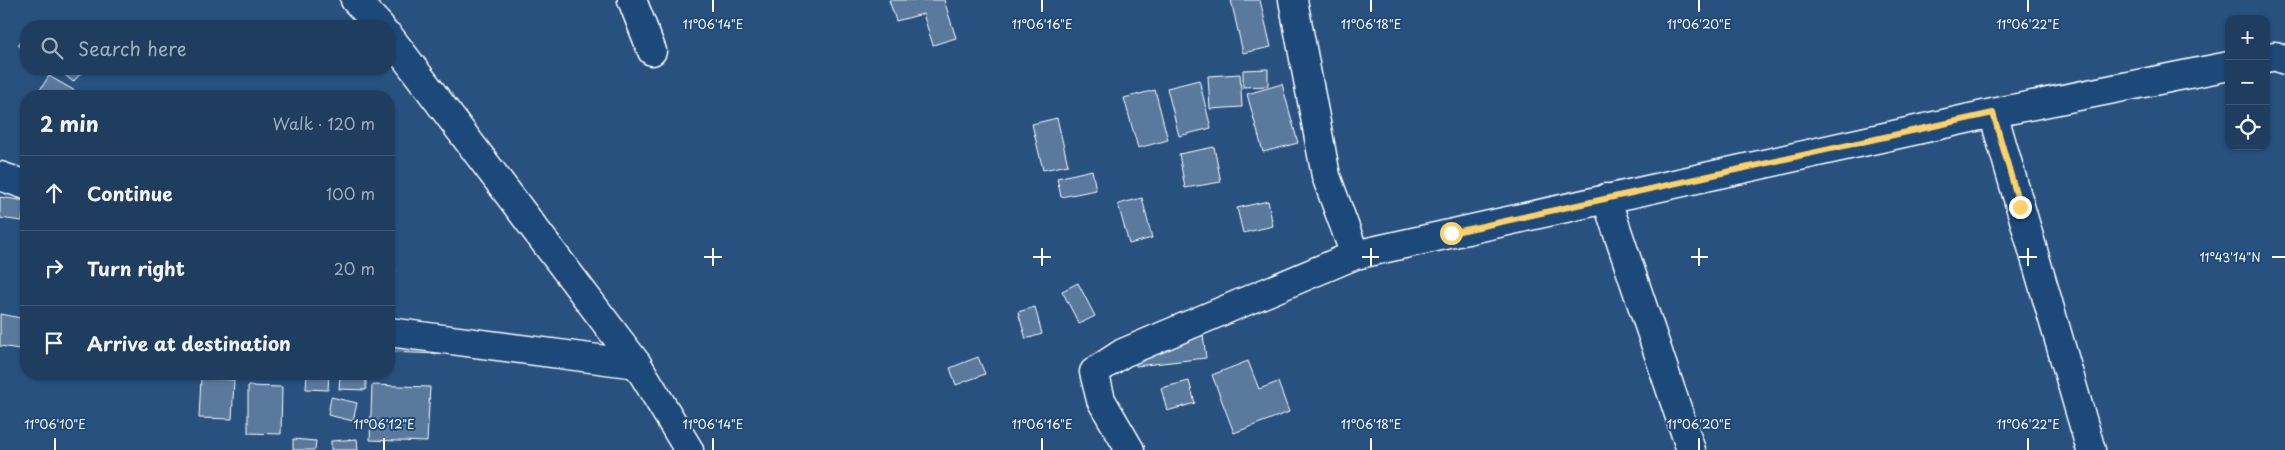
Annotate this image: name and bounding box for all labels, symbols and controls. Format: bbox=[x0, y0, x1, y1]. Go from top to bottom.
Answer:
text: 11°06'14"E bbox=[683, 15, 743, 33]
text: 11°06'16"E bbox=[1011, 15, 1073, 33]
text: 11°06'18"E bbox=[1341, 15, 1401, 33]
text: 11°06'20"E bbox=[1667, 15, 1731, 33]
text: 11°06'22"E bbox=[1996, 15, 2060, 33]
map controls bbox=[2225, 15, 2270, 150]
button: + bbox=[2225, 15, 2270, 60]
search box bbox=[20, 20, 395, 75]
icon: search bbox=[38, 34, 66, 62]
text: Search here bbox=[78, 34, 187, 62]
button: − bbox=[2225, 60, 2270, 105]
button: locate bbox=[2225, 105, 2270, 150]
text: 2 min bbox=[40, 107, 99, 139]
text: Walk · 120 m bbox=[273, 111, 375, 135]
icon: ahead bbox=[40, 179, 68, 207]
text: Continue bbox=[87, 179, 173, 207]
text: 100 m bbox=[326, 181, 375, 205]
route end bbox=[2009, 196, 2032, 219]
route start bbox=[1440, 222, 1463, 245]
text: 11°43'14"N bbox=[2199, 248, 2261, 266]
icon: right bbox=[40, 254, 68, 282]
text: Turn right bbox=[87, 254, 185, 282]
text: 20 m bbox=[334, 256, 375, 280]
icon: arrive bbox=[40, 329, 68, 357]
text: Arrive at destination bbox=[87, 329, 291, 357]
text: 11°06'10"E bbox=[24, 415, 86, 433]
text: 11°06'12"E bbox=[353, 415, 415, 433]
text: 11°06'14"E bbox=[683, 415, 743, 433]
text: 11°06'16"E bbox=[1011, 415, 1073, 433]
text: 11°06'18"E bbox=[1341, 415, 1401, 433]
text: 11°06'20"E bbox=[1667, 415, 1731, 433]
text: 11°06'22"E bbox=[1996, 415, 2060, 433]

